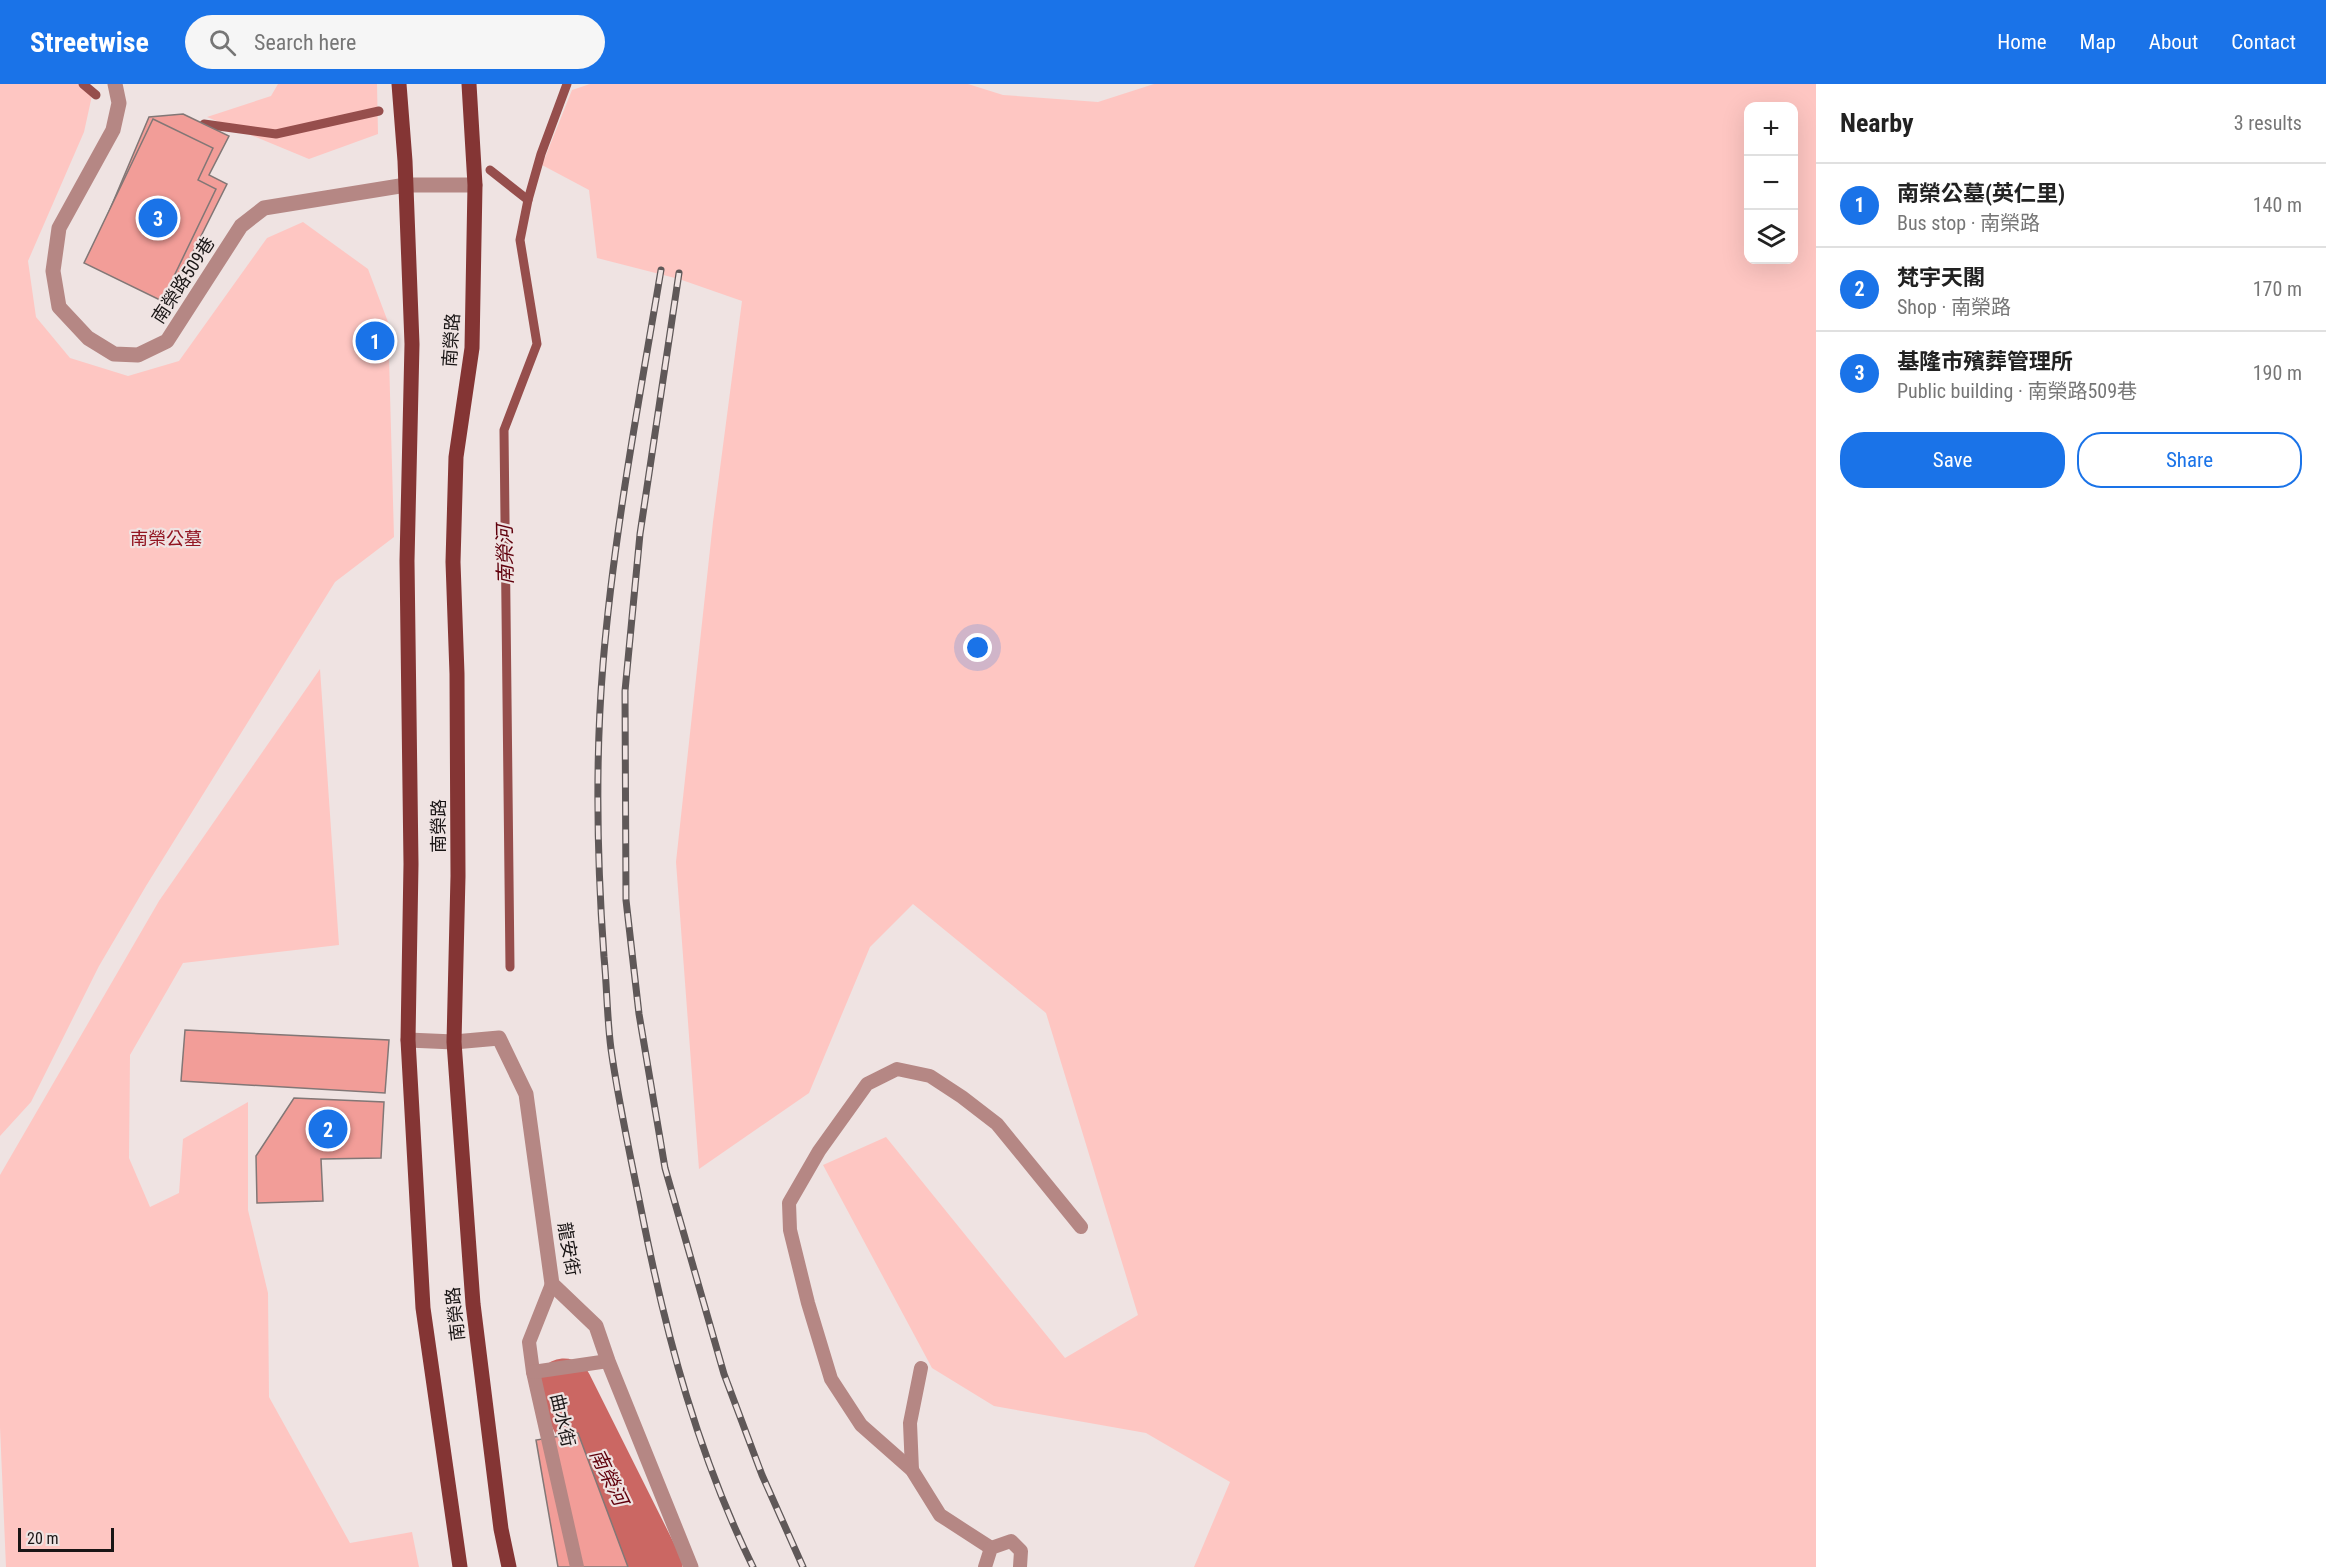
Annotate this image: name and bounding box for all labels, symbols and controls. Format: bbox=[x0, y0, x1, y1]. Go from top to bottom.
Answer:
search box bbox=[185, 15, 605, 69]
text: Streetwise bbox=[30, 26, 149, 59]
icon: search bbox=[206, 26, 239, 59]
text: Search here bbox=[254, 30, 356, 55]
text: Home bbox=[1997, 30, 2047, 54]
text: Map bbox=[2080, 30, 2116, 54]
text: About bbox=[2149, 30, 2198, 54]
text: Contact bbox=[2231, 30, 2296, 54]
map controls bbox=[1744, 102, 1798, 264]
button: + bbox=[1744, 102, 1798, 156]
text: Nearby bbox=[1840, 108, 1914, 138]
text: 3 results bbox=[2234, 111, 2302, 135]
button: − bbox=[1744, 156, 1798, 210]
text: 南榮公墓(英仁里) bbox=[1897, 181, 2065, 206]
text: 1 bbox=[1854, 193, 1865, 217]
text: 140 m bbox=[2253, 193, 2302, 217]
pin: 3 bbox=[138, 196, 178, 240]
button: layers bbox=[1744, 210, 1798, 264]
text: Bus stop · 南榮路 bbox=[1897, 211, 2040, 235]
street label: 南榮路509巷 bbox=[147, 233, 219, 327]
text: 梵宇天閣 bbox=[1897, 265, 1985, 290]
text: 2 bbox=[1854, 277, 1865, 301]
text: 170 m bbox=[2253, 277, 2302, 301]
text: Shop · 南榮路 bbox=[1897, 295, 2011, 319]
street label: 南榮路 bbox=[439, 312, 463, 368]
pin: 1 bbox=[356, 318, 394, 364]
text: 基隆市殯葬管理所 bbox=[1897, 349, 2073, 374]
text: 3 bbox=[1854, 361, 1865, 385]
text: 190 m bbox=[2253, 361, 2302, 385]
text: Public building · 南榮路509巷 bbox=[1897, 379, 2137, 403]
button: Save bbox=[1840, 432, 2065, 488]
button: Share bbox=[2077, 432, 2302, 488]
water label: 南榮河 bbox=[492, 521, 518, 585]
park label: 南榮公墓 bbox=[130, 528, 202, 549]
your location bbox=[963, 633, 992, 662]
street label: 南榮路 bbox=[428, 799, 449, 853]
pin: 2 bbox=[308, 1106, 348, 1152]
street label: 龍安街 bbox=[554, 1221, 584, 1277]
street label: 南榮路 bbox=[442, 1286, 468, 1342]
street label: 曲水街 bbox=[547, 1391, 579, 1449]
water label: 南榮河 bbox=[585, 1445, 635, 1513]
scale bar bbox=[18, 1525, 114, 1552]
text: 20 m bbox=[27, 1529, 59, 1548]

